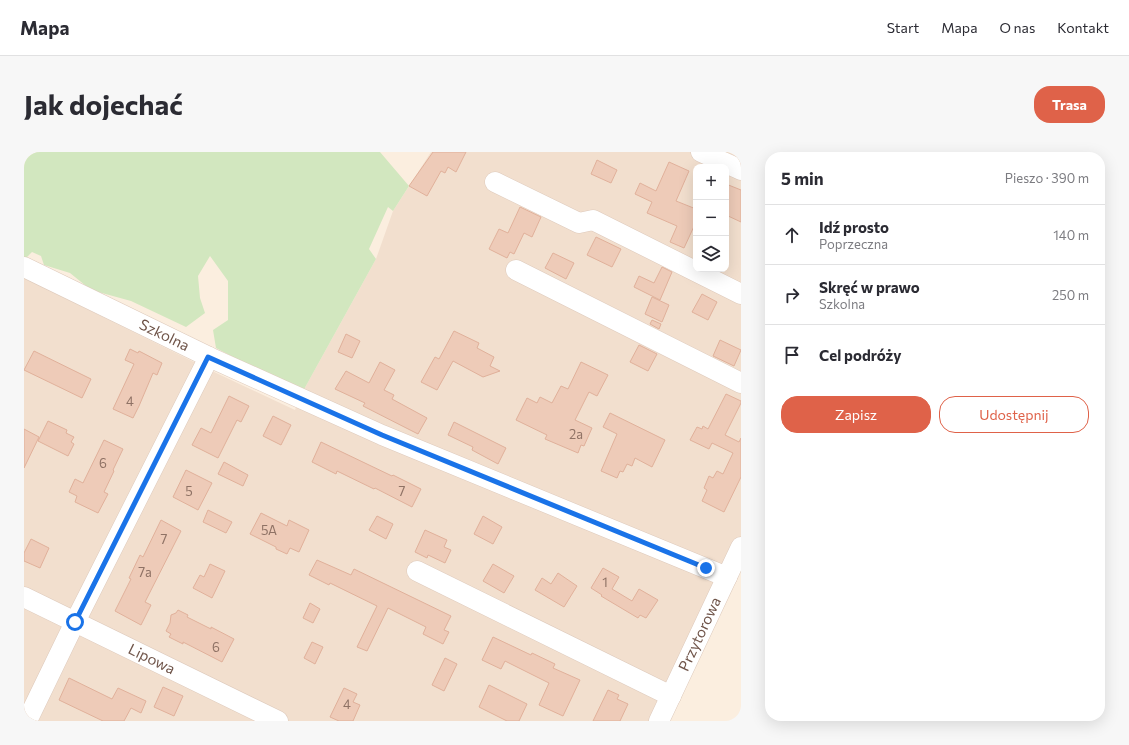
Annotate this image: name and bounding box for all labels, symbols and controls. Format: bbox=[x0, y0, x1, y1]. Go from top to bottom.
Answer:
text: Mapa bbox=[20, 16, 69, 39]
text: Start bbox=[887, 19, 919, 36]
text: Mapa bbox=[941, 19, 977, 36]
text: O nas bbox=[999, 19, 1035, 36]
text: Kontakt bbox=[1057, 19, 1109, 36]
button: Trasa bbox=[1034, 86, 1105, 123]
text: Jak dojechać bbox=[24, 87, 183, 121]
map controls bbox=[693, 164, 729, 272]
button: + bbox=[693, 164, 729, 200]
text: 5 min bbox=[781, 168, 824, 189]
text: Pieszo · 390 m bbox=[1005, 170, 1089, 186]
button: − bbox=[693, 200, 729, 236]
text: Idź prosto bbox=[819, 218, 889, 236]
icon: ahead bbox=[781, 224, 803, 246]
text: 140 m bbox=[1053, 227, 1089, 243]
button: layers bbox=[693, 236, 729, 272]
text: Poprzeczna bbox=[819, 236, 888, 252]
text: Skręć w prawo bbox=[819, 278, 920, 296]
icon: right bbox=[781, 284, 803, 306]
text: 250 m bbox=[1052, 287, 1089, 303]
text: Szkolna bbox=[819, 296, 865, 312]
street label: Szkolna bbox=[137, 315, 193, 354]
icon: arrive bbox=[781, 344, 803, 366]
text: Cel podróży bbox=[819, 346, 902, 364]
house number: 4 bbox=[126, 393, 134, 409]
button: Zapisz bbox=[781, 396, 931, 433]
button: Udostępnij bbox=[939, 396, 1089, 433]
house number: 2a bbox=[569, 426, 583, 442]
house number: 6 bbox=[99, 455, 107, 471]
house number: 5 bbox=[185, 483, 193, 499]
house number: 7 bbox=[399, 483, 406, 499]
house number: 5A bbox=[261, 522, 277, 538]
house number: 7 bbox=[161, 531, 168, 547]
route end bbox=[697, 559, 715, 577]
house number: 7a bbox=[138, 564, 152, 580]
house number: 1 bbox=[602, 574, 608, 590]
street label: Przytorowa bbox=[674, 594, 724, 674]
route start bbox=[66, 613, 84, 631]
street label: Lipowa bbox=[126, 639, 178, 677]
house number: 6 bbox=[212, 639, 220, 655]
house number: 4 bbox=[343, 696, 351, 712]

